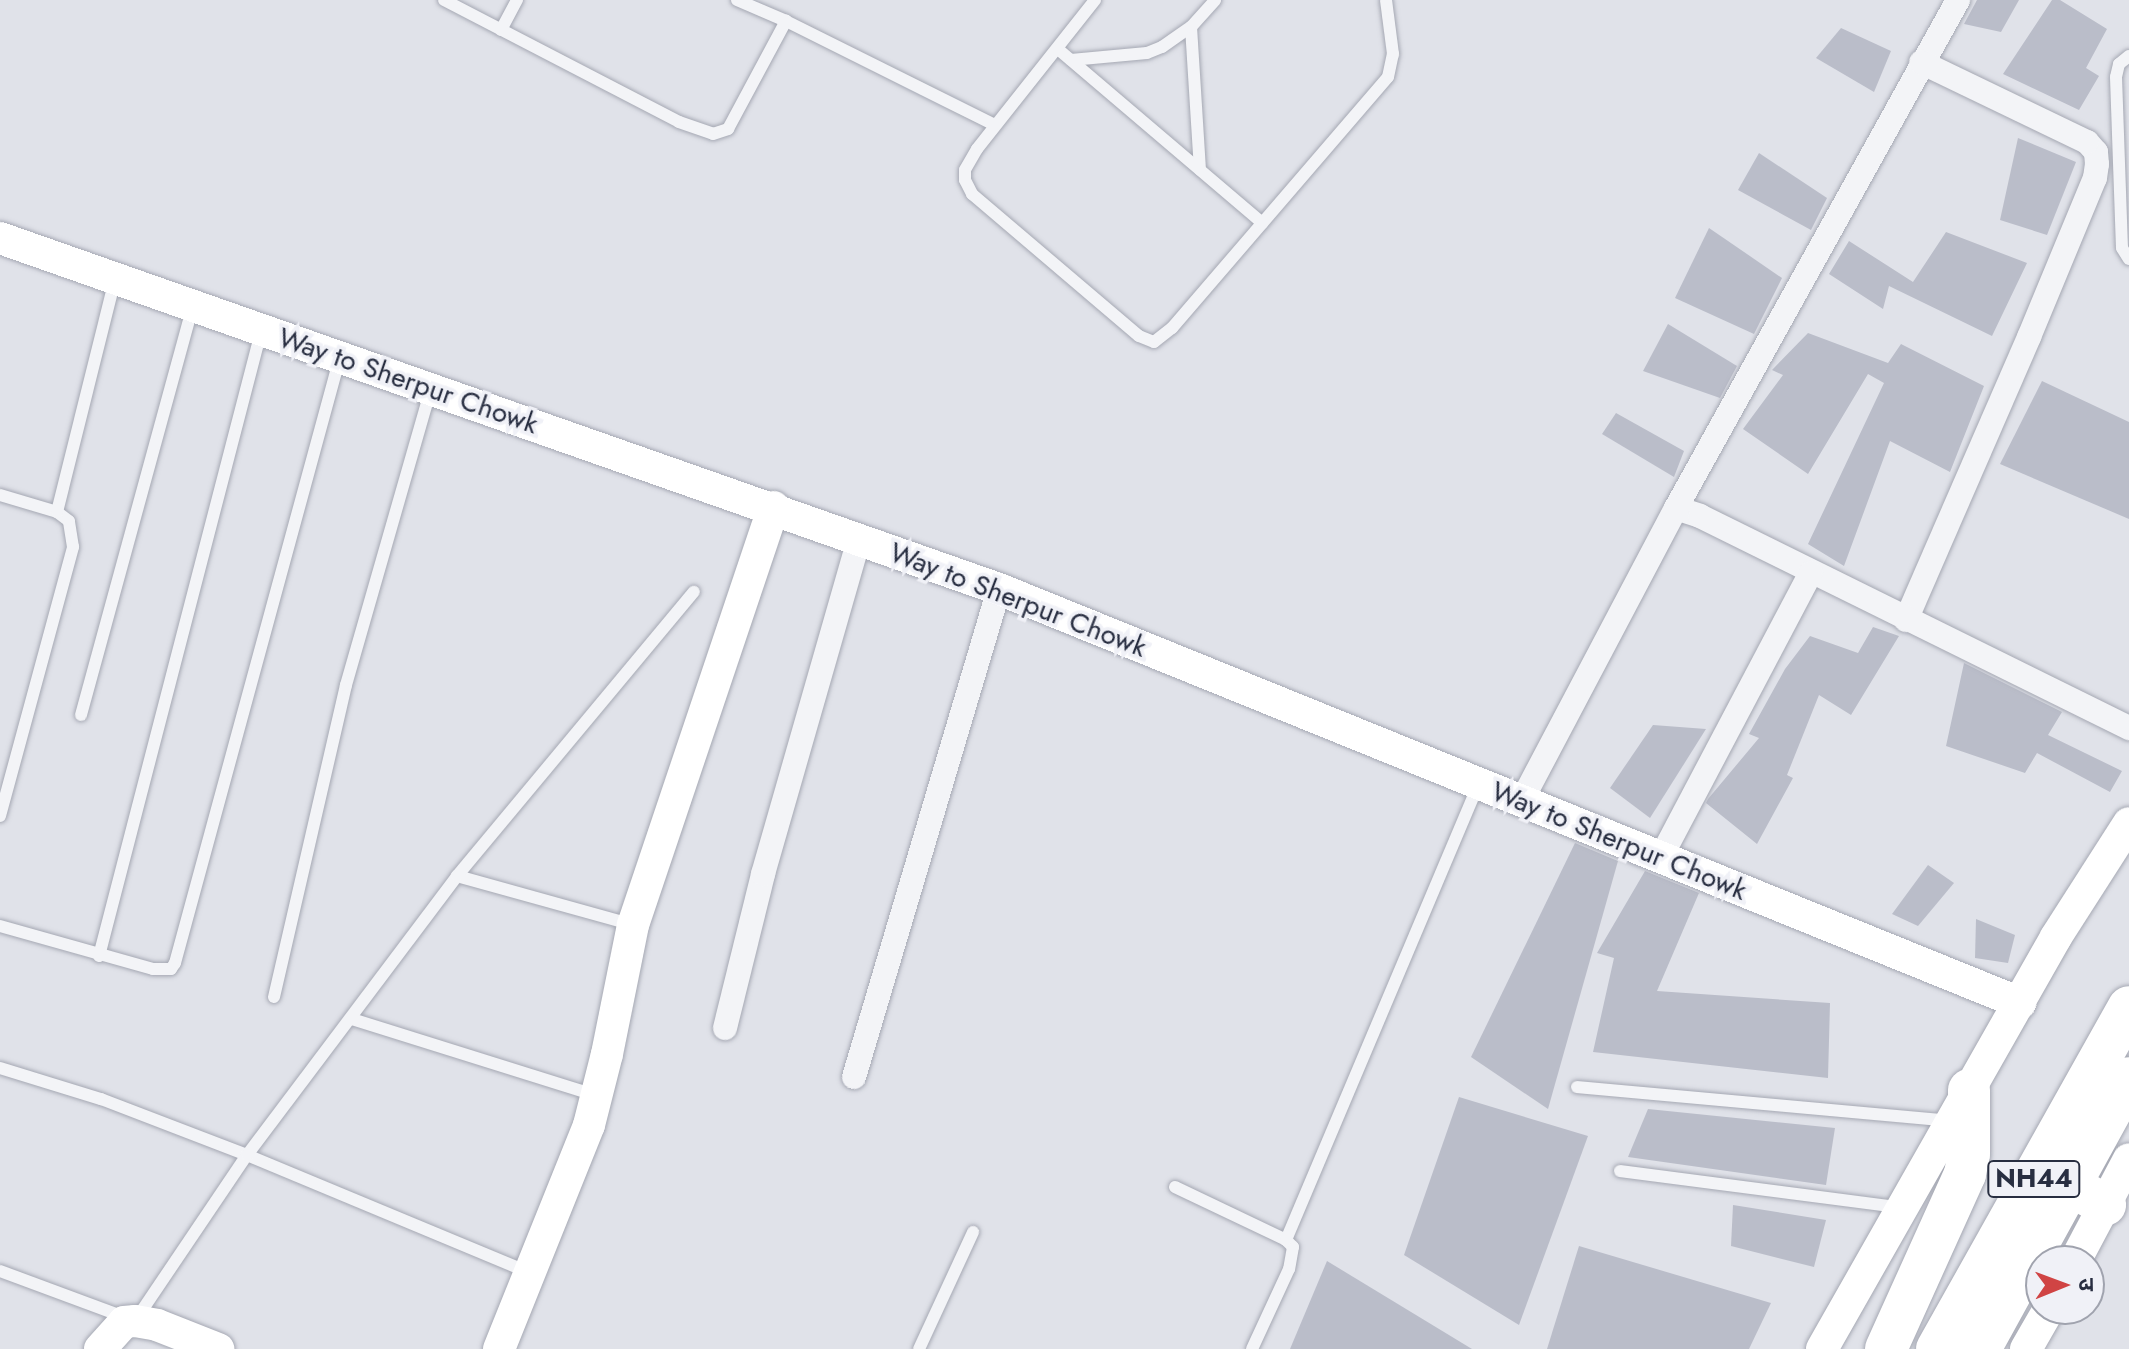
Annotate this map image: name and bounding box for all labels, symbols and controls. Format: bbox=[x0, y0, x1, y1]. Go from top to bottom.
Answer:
street label: Way to Sherpur Chowk bbox=[274, 321, 542, 441]
street label: Way to Sherpur Chowk bbox=[885, 536, 1151, 664]
street label: Way to Sherpur Chowk bbox=[1487, 774, 1751, 908]
road number: NH44 bbox=[1986, 1157, 2082, 1201]
north arrow bbox=[2025, 1245, 2105, 1325]
text: उ bbox=[2071, 1278, 2103, 1291]

